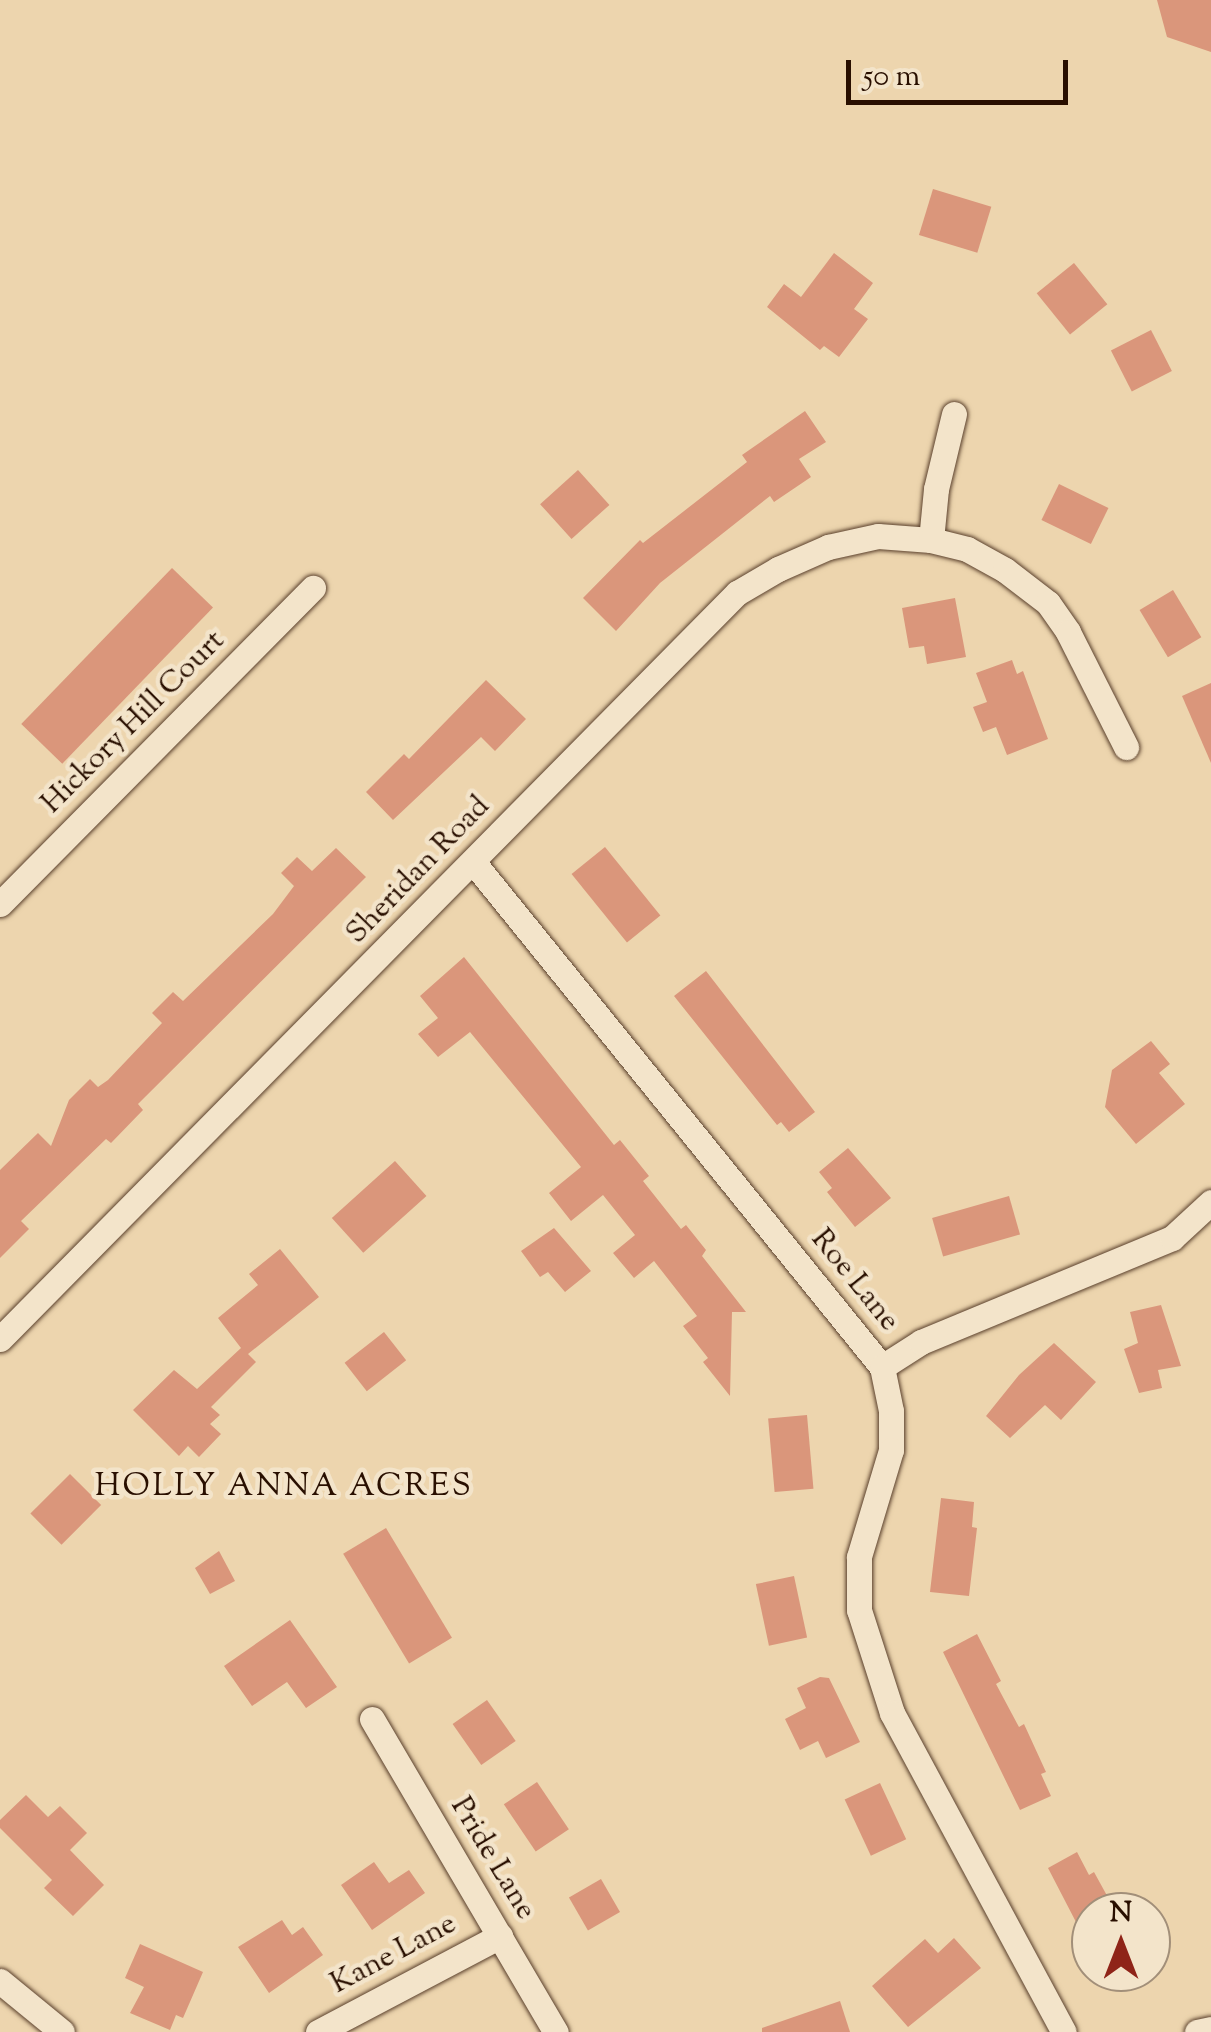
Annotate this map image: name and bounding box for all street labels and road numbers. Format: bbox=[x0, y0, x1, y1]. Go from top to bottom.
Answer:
street label: Hickory Hill Court bbox=[35, 624, 233, 822]
street label: Sheridan Road bbox=[340, 790, 498, 952]
street label: Roe Lane bbox=[802, 1223, 906, 1339]
street label: Pride Lane bbox=[441, 1791, 543, 1927]
street label: Kane Lane bbox=[325, 1907, 463, 2003]

